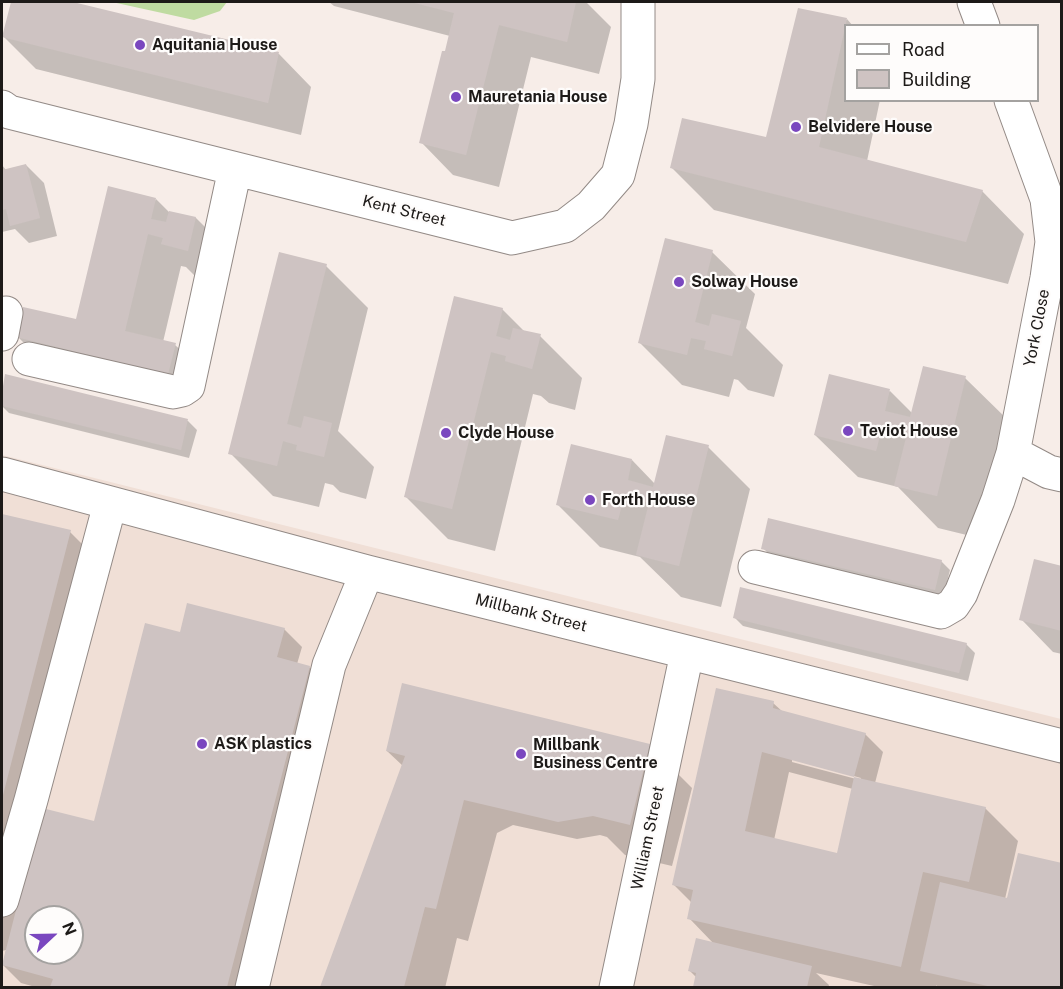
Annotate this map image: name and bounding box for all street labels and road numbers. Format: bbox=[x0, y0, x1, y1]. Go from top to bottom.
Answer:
street label: Kent Street bbox=[360, 191, 448, 231]
street label: York Close bbox=[1020, 288, 1054, 368]
street label: Millbank Street bbox=[473, 590, 589, 636]
street label: William Street bbox=[628, 784, 668, 892]

